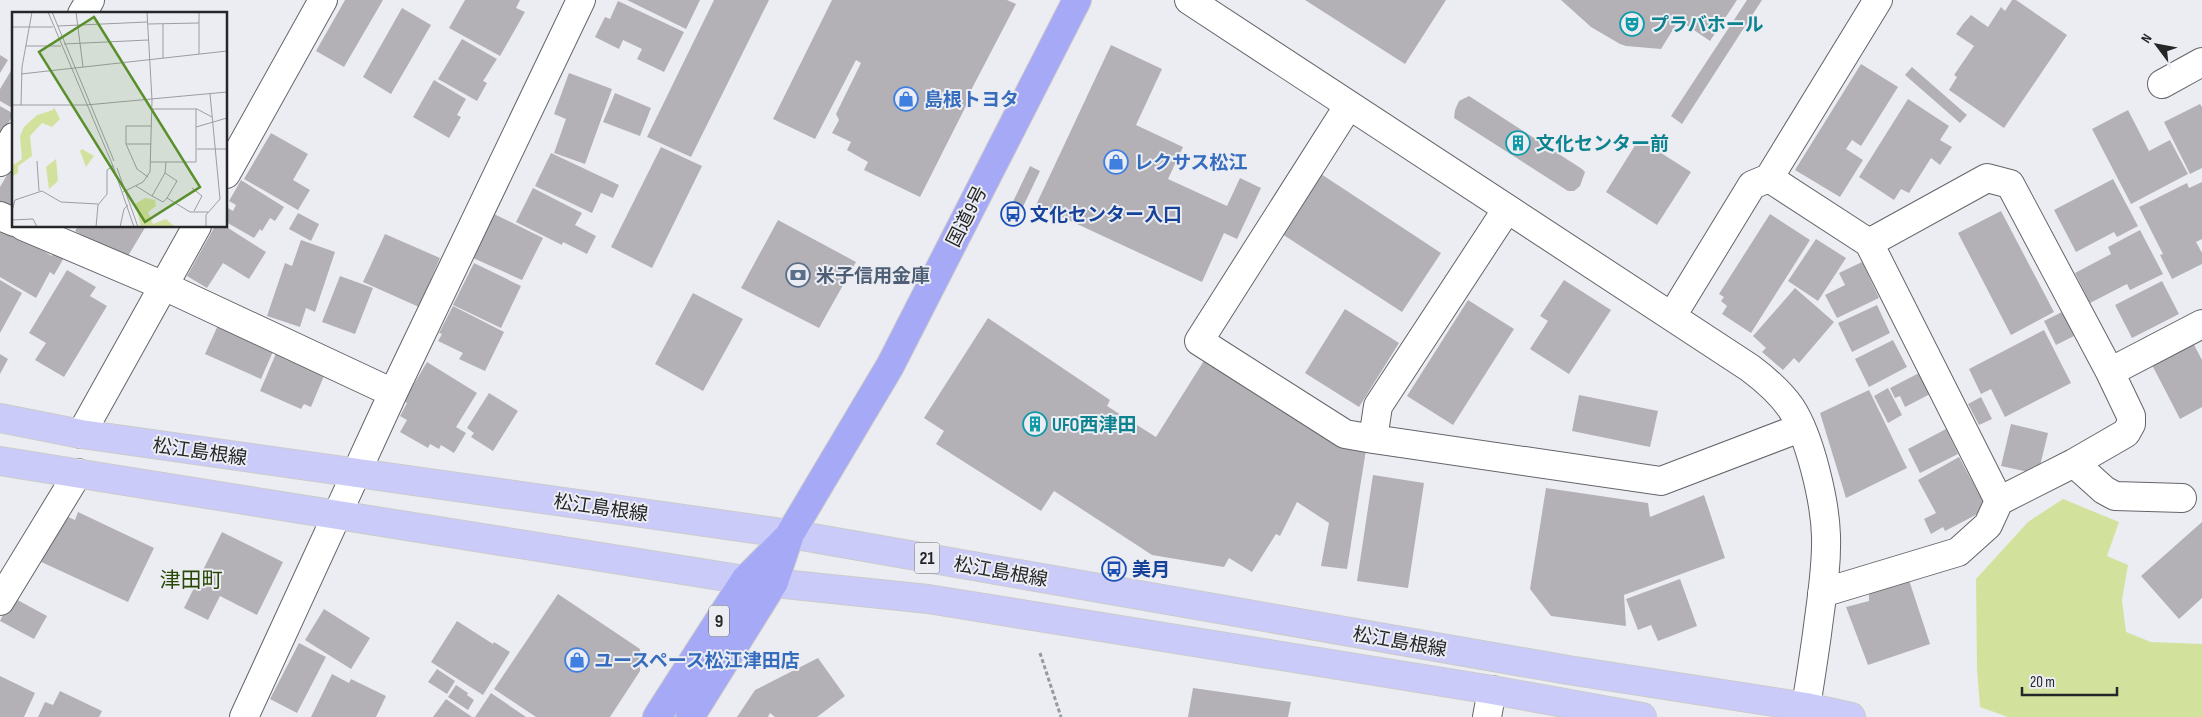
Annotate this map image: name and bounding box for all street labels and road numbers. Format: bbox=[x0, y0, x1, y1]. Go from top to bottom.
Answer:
street label: 国道9号 bbox=[942, 182, 992, 251]
street label: 松江島根線 bbox=[151, 434, 248, 470]
street label: 松江島根線 bbox=[552, 490, 649, 526]
road number: 21 bbox=[914, 542, 940, 574]
street label: 松江島根線 bbox=[952, 553, 1050, 592]
road number: 9 bbox=[709, 606, 729, 636]
street label: 松江島根線 bbox=[1351, 623, 1449, 662]

